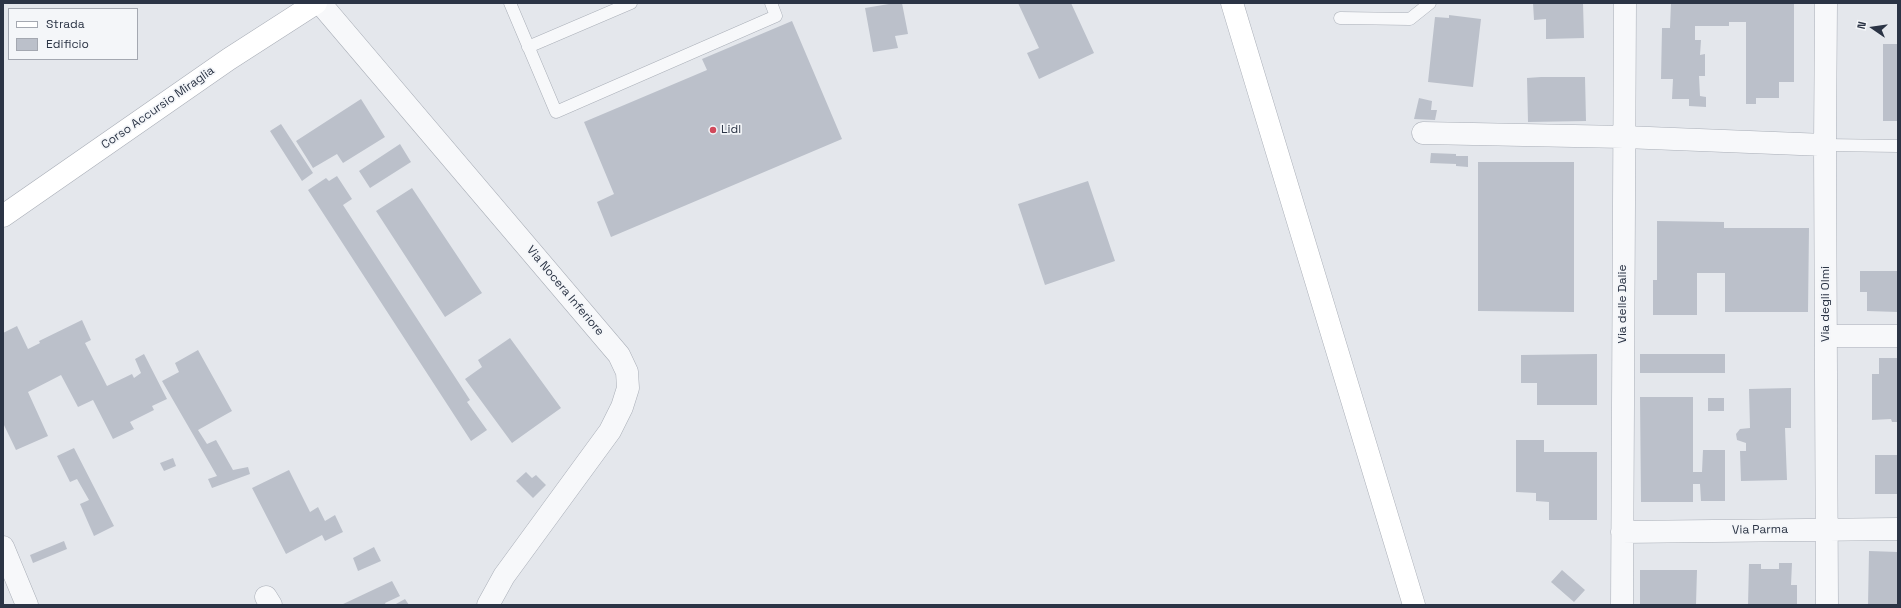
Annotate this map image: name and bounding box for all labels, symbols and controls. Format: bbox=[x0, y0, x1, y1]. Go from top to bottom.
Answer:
legend bbox=[8, 8, 138, 60]
north arrow bbox=[1853, 8, 1893, 48]
text: Strada bbox=[46, 16, 85, 32]
text: N bbox=[1854, 20, 1869, 30]
text: Edificio bbox=[46, 36, 89, 52]
street label: Corso Accursio Miraglia bbox=[99, 63, 217, 153]
place label: Lidl bbox=[721, 123, 741, 137]
marker: Lidl bbox=[708, 125, 718, 135]
street label: Via Nocera Inferiore bbox=[523, 243, 607, 339]
street label: Via delle Dalie bbox=[1616, 264, 1630, 344]
street label: Via degli Olmi bbox=[1819, 266, 1833, 342]
street label: Via Parma bbox=[1732, 522, 1788, 538]

